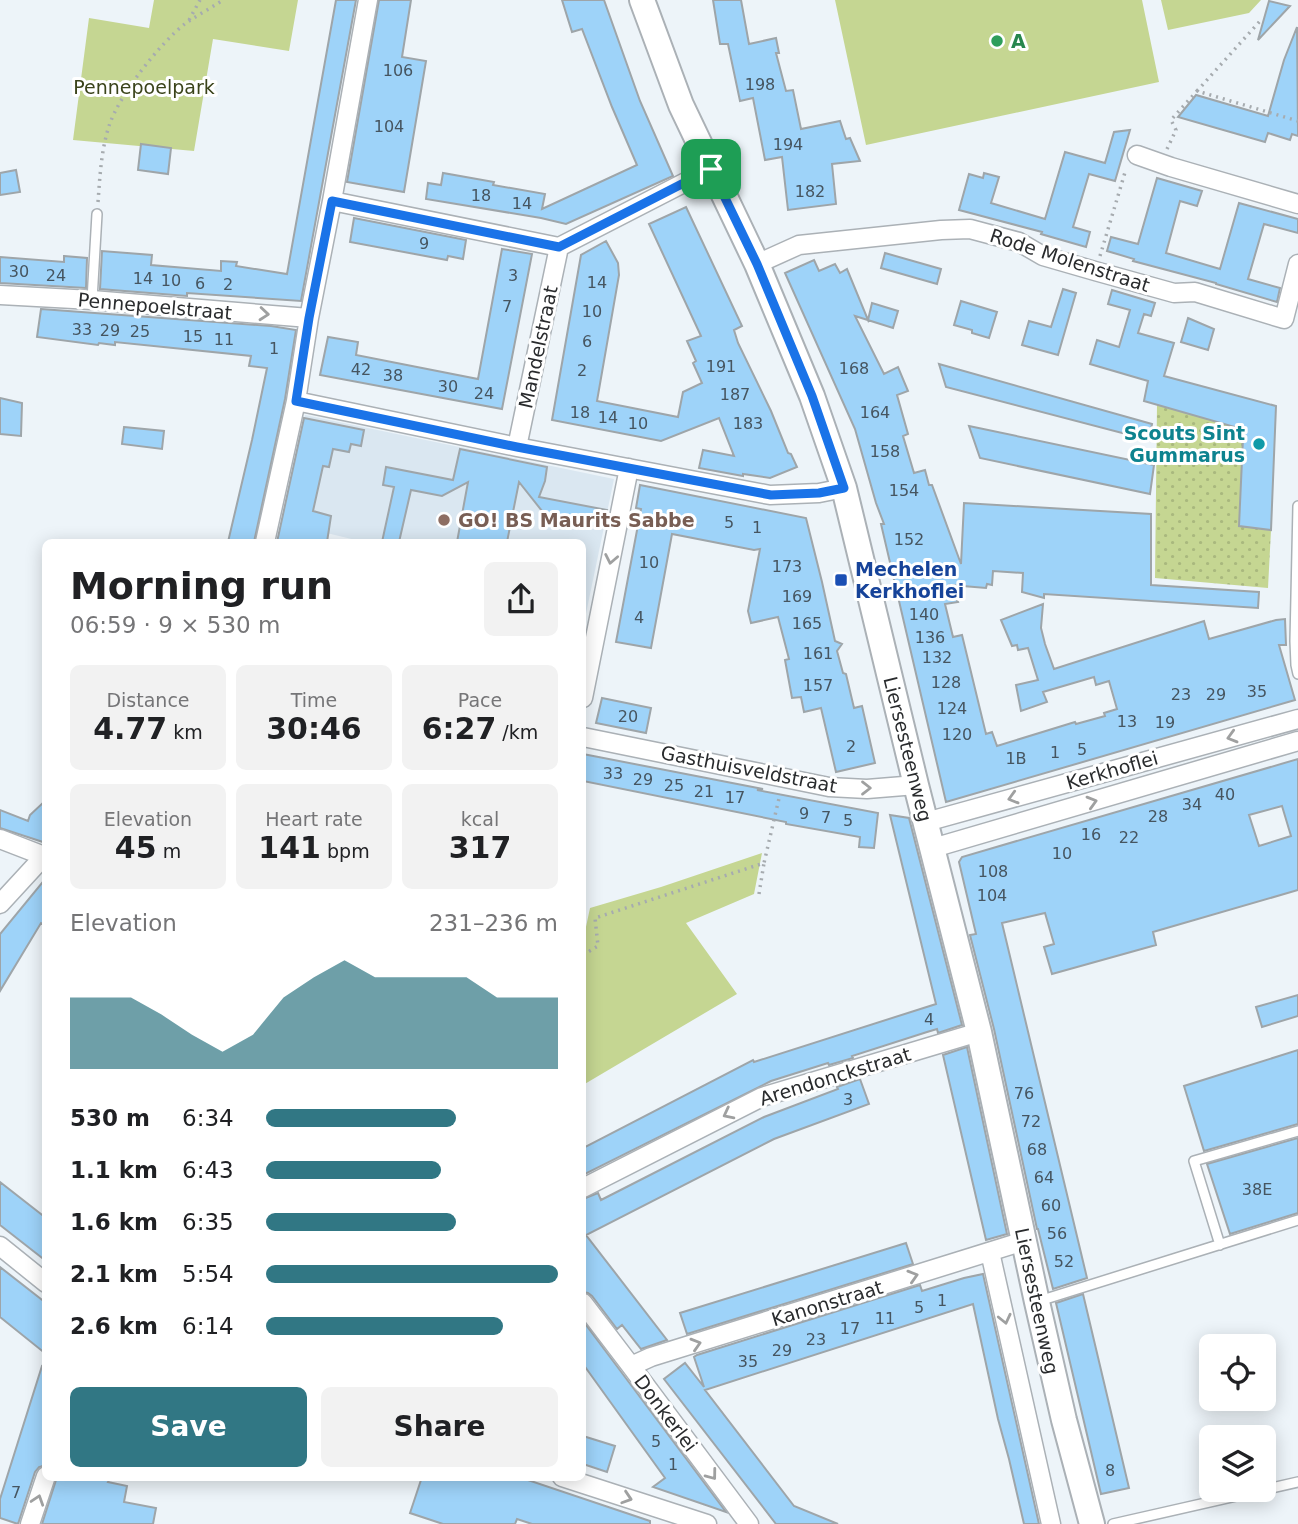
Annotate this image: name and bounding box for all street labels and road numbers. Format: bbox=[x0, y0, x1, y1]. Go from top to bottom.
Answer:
street label: Rode Molenstraat bbox=[987, 224, 1153, 296]
street label: Mandelstraat bbox=[514, 284, 562, 410]
street label: Pennepoelstraat bbox=[77, 288, 233, 324]
street label: Liersesteenweg bbox=[879, 674, 937, 824]
street label: Gasthuisveldstraat bbox=[659, 741, 839, 797]
street label: Kerkhoflei bbox=[1063, 746, 1161, 794]
street label: Arendonckstraat bbox=[757, 1042, 913, 1110]
street label: Liersesteenweg bbox=[1011, 1226, 1063, 1376]
street label: Kanonstraat bbox=[769, 1276, 885, 1330]
street label: Donkerlei bbox=[630, 1370, 702, 1456]

